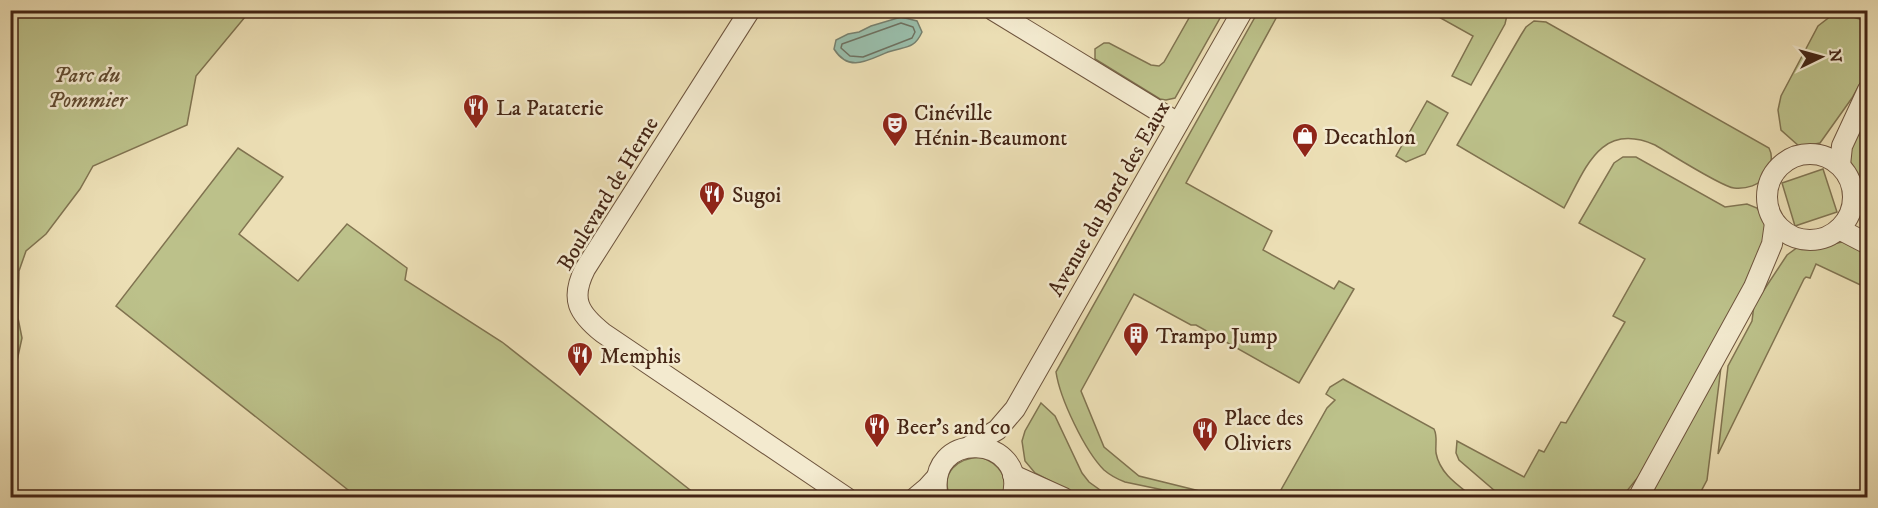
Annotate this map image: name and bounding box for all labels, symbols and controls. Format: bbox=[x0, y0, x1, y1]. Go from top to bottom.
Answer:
north arrow bbox=[1791, 27, 1851, 87]
text: N bbox=[1824, 48, 1845, 63]
park label: Parc du Pommier bbox=[47, 62, 129, 114]
restaurant icon: La Pataterie bbox=[461, 92, 491, 130]
place label: La Pataterie bbox=[496, 95, 604, 122]
street label: Avenue du Bord des Eaux bbox=[1042, 96, 1176, 301]
place label: Cinéville Hénin-Beaumont bbox=[914, 100, 1067, 152]
theatre icon: Cinéville Hénin-Beaumont bbox=[880, 110, 910, 148]
street label: Boulevard de Herne bbox=[552, 112, 665, 276]
shop icon: Decathlon bbox=[1290, 121, 1320, 159]
place label: Decathlon bbox=[1324, 124, 1416, 151]
restaurant icon: Sugoi bbox=[697, 179, 727, 217]
place label: Sugoi bbox=[732, 182, 781, 209]
building icon: Trampo Jump bbox=[1121, 320, 1151, 358]
place label: Trampo Jump bbox=[1156, 323, 1277, 350]
restaurant icon: Memphis bbox=[565, 340, 595, 378]
place label: Memphis bbox=[600, 343, 681, 370]
place label: Place des Oliviers bbox=[1224, 405, 1303, 457]
restaurant icon: Beer's and co bbox=[862, 411, 892, 449]
place label: Beer's and co bbox=[896, 414, 1010, 441]
restaurant icon: Place des Oliviers bbox=[1190, 415, 1220, 453]

